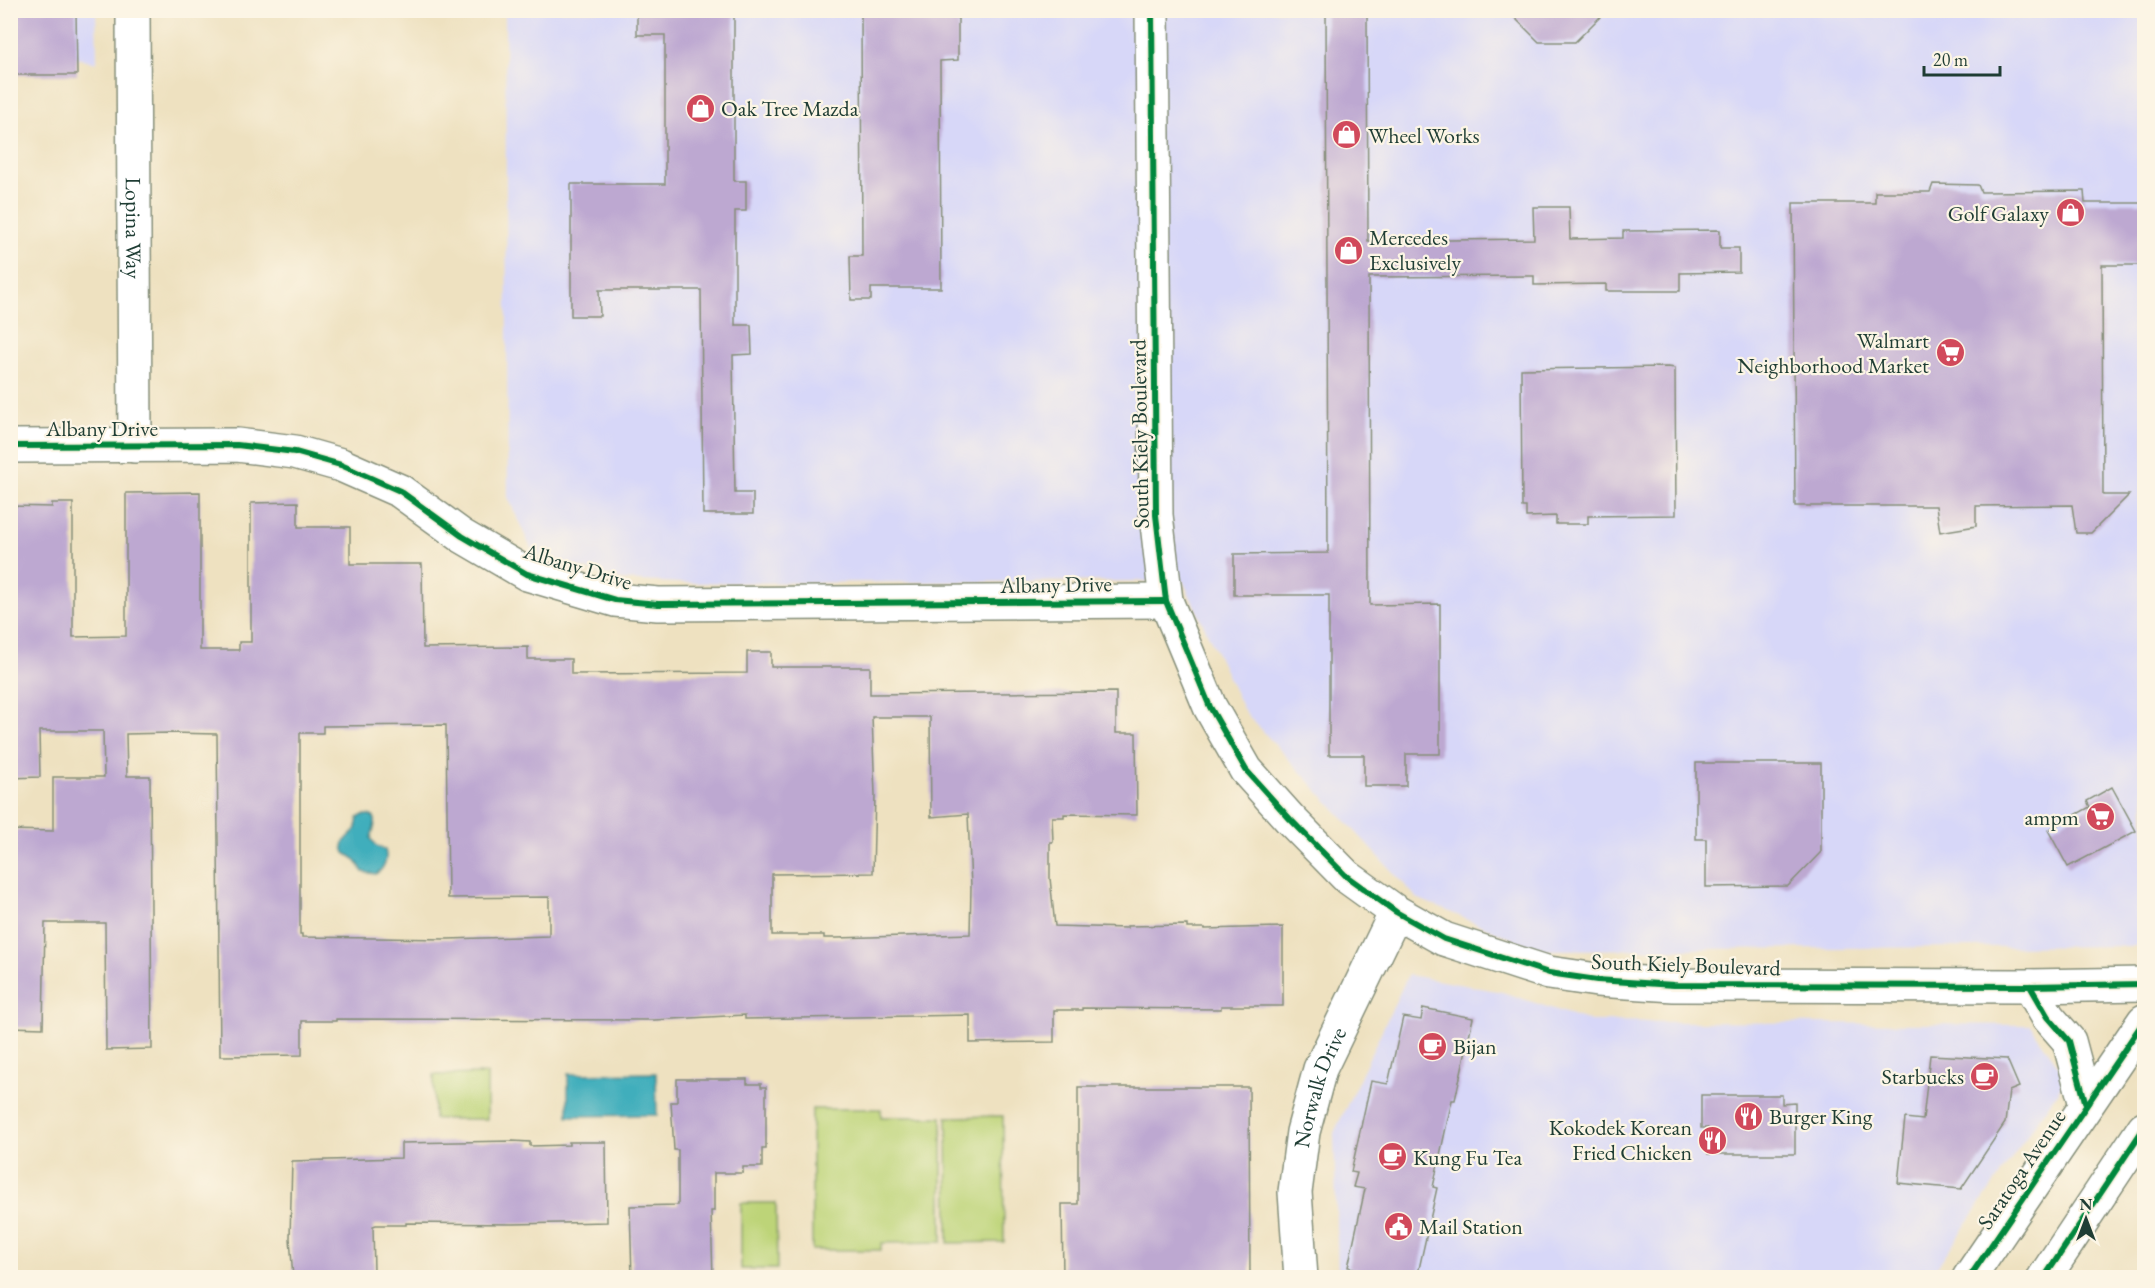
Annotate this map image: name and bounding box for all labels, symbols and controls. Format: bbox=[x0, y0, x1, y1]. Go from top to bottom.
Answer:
scale bar bbox=[1924, 39, 2000, 77]
text: 20 m bbox=[1933, 48, 1968, 71]
shop icon: Oak Tree Mazda bbox=[684, 92, 716, 124]
place label: Oak Tree Mazda bbox=[721, 94, 859, 123]
shop icon: Wheel Works bbox=[1331, 119, 1363, 151]
place label: Wheel Works bbox=[1368, 121, 1480, 150]
street label: Lopina Way bbox=[119, 177, 148, 279]
shop icon: Golf Galaxy bbox=[2054, 197, 2086, 229]
place label: Golf Galaxy bbox=[1948, 199, 2049, 228]
place label: Mercedes Exclusively bbox=[1369, 223, 1462, 277]
shop icon: Mercedes Exclusively bbox=[1332, 234, 1364, 266]
place label: Walmart Neighborhood Market bbox=[1737, 326, 1929, 380]
supermarket icon: Walmart Neighborhood Market bbox=[1934, 337, 1966, 369]
street label: South Kiely Boulevard bbox=[1123, 338, 1156, 529]
street label: Albany Drive bbox=[45, 414, 158, 443]
street label: Albany Drive bbox=[519, 536, 636, 597]
street label: Albany Drive bbox=[999, 569, 1113, 600]
supermarket icon: ampm bbox=[2084, 801, 2116, 833]
place label: ampm bbox=[2025, 803, 2079, 832]
street label: South Kiely Boulevard bbox=[1591, 947, 1782, 982]
street label: Norwalk Drive bbox=[1287, 1022, 1353, 1150]
cafe icon: Bijan bbox=[1416, 1030, 1448, 1062]
place label: Bijan bbox=[1453, 1032, 1497, 1061]
cafe icon: Starbucks bbox=[1969, 1060, 2001, 1092]
place label: Starbucks bbox=[1881, 1062, 1964, 1091]
restaurant icon: Burger King bbox=[1732, 1100, 1764, 1132]
place label: Burger King bbox=[1769, 1102, 1873, 1131]
street label: Saratoga Avenue bbox=[1971, 1103, 2072, 1235]
place label: Kokodek Korean Fried Chicken bbox=[1549, 1113, 1692, 1167]
restaurant icon: Kokodek Korean Fried Chicken bbox=[1697, 1124, 1729, 1156]
cafe icon: Kung Fu Tea bbox=[1376, 1141, 1408, 1173]
place label: Kung Fu Tea bbox=[1413, 1143, 1522, 1172]
north arrow bbox=[2056, 1189, 2116, 1249]
text: N bbox=[2080, 1194, 2093, 1215]
public building icon: Mail Station bbox=[1382, 1210, 1414, 1242]
place label: Mail Station bbox=[1419, 1212, 1523, 1241]

